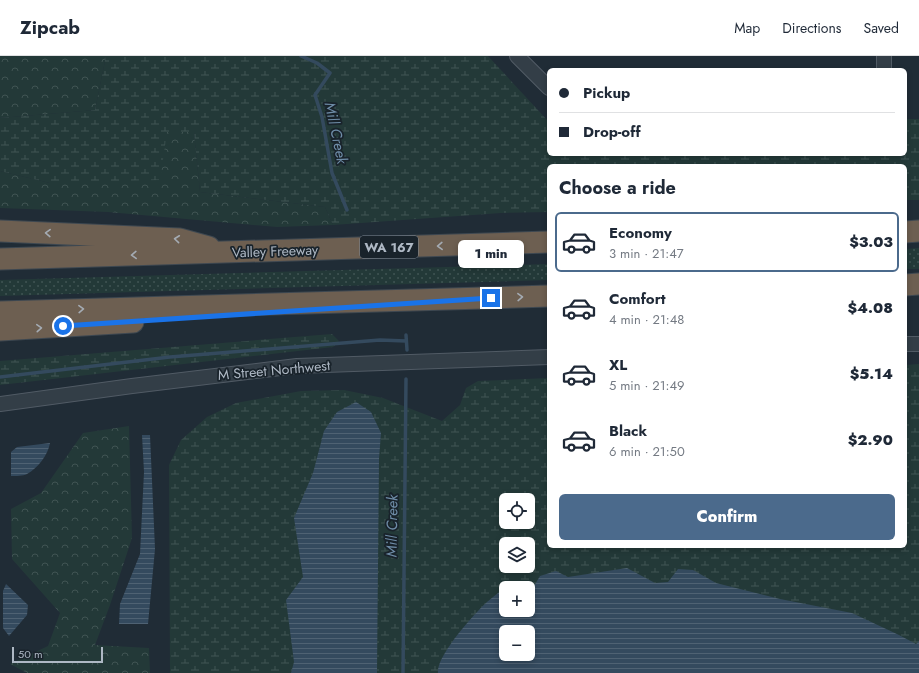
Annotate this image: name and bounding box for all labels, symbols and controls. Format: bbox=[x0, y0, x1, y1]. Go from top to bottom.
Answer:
text: Zipcab bbox=[20, 14, 80, 41]
text: Map bbox=[734, 18, 760, 38]
text: Directions bbox=[782, 18, 842, 38]
text: Saved bbox=[864, 18, 899, 38]
text: Pickup bbox=[583, 82, 630, 104]
water label: Mill Creek bbox=[319, 100, 353, 167]
text: Drop-off bbox=[583, 121, 641, 143]
text: Choose a ride bbox=[559, 175, 676, 201]
text: Economy bbox=[609, 222, 672, 244]
icon: car bbox=[561, 224, 597, 260]
one-way arrow bbox=[45, 229, 51, 238]
text: $3.03 bbox=[849, 231, 893, 253]
one-way arrow bbox=[174, 235, 180, 244]
road number: WA 167 bbox=[360, 236, 418, 258]
street label: Valley Freeway bbox=[232, 239, 319, 262]
callout: 1 min bbox=[458, 240, 524, 268]
one-way arrow bbox=[437, 241, 443, 250]
text: 1 min bbox=[475, 244, 507, 263]
text: 3 min · 21:47 bbox=[609, 244, 684, 263]
one-way arrow bbox=[131, 251, 137, 259]
text: Comfort bbox=[609, 288, 666, 310]
route end bbox=[482, 289, 500, 307]
icon: car bbox=[561, 290, 597, 326]
one-way arrow bbox=[517, 293, 523, 301]
text: $4.08 bbox=[848, 297, 893, 319]
one-way arrow bbox=[78, 305, 84, 314]
text: 4 min · 21:48 bbox=[609, 310, 684, 329]
route start bbox=[54, 317, 72, 335]
one-way arrow bbox=[36, 323, 42, 332]
text: XL bbox=[609, 354, 627, 376]
street label: M Street Northwest bbox=[217, 355, 332, 385]
icon: car bbox=[561, 356, 597, 392]
text: $5.14 bbox=[850, 363, 893, 385]
text: 5 min · 21:49 bbox=[609, 376, 685, 395]
text: Black bbox=[609, 420, 647, 442]
icon: car bbox=[561, 422, 597, 458]
text: $2.90 bbox=[848, 429, 893, 451]
text: 6 min · 21:50 bbox=[609, 442, 685, 461]
map controls bbox=[499, 493, 535, 661]
button: locate bbox=[499, 493, 535, 529]
water label: Mill Creek bbox=[380, 494, 404, 558]
button: Confirm bbox=[559, 494, 895, 540]
button: layers bbox=[499, 537, 535, 573]
button: + bbox=[499, 581, 535, 617]
button: − bbox=[499, 625, 535, 661]
scale bar bbox=[12, 645, 103, 664]
text: 50 m bbox=[18, 646, 43, 662]

